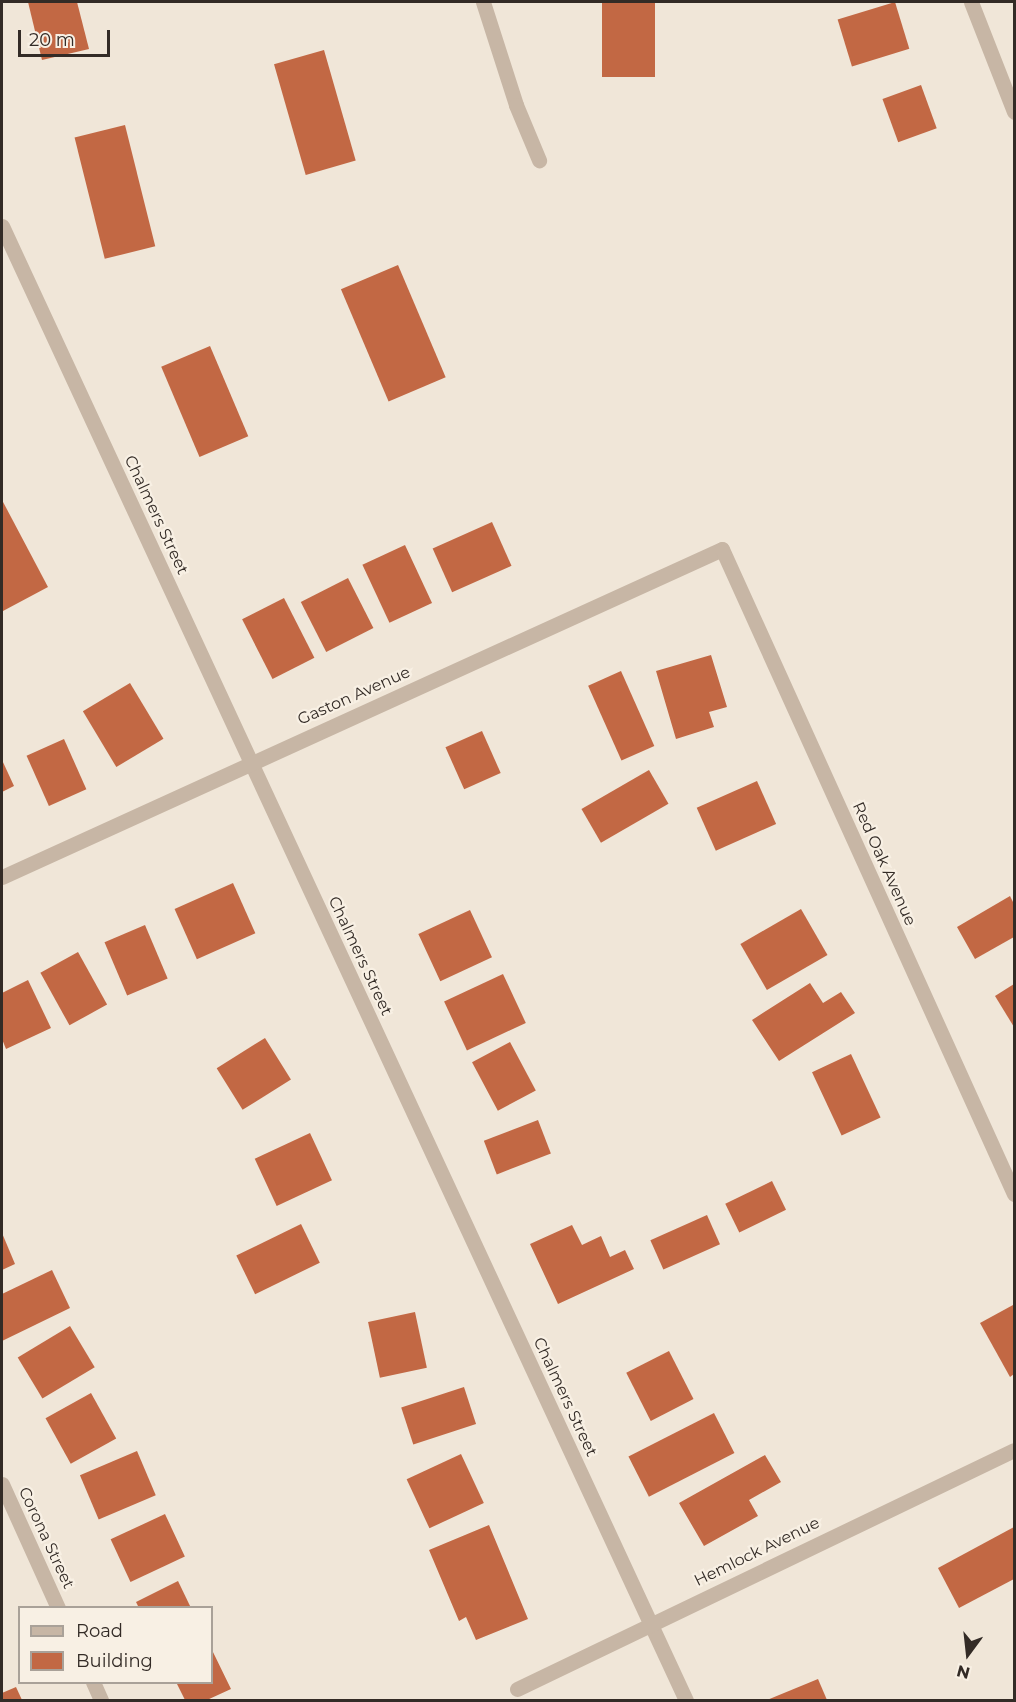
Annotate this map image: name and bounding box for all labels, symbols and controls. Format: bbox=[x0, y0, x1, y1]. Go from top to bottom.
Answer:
scale bar bbox=[21, 18, 112, 56]
text: 20 m bbox=[29, 29, 75, 51]
street label: Chalmers Street bbox=[120, 452, 192, 578]
street label: Gaston Avenue bbox=[295, 663, 413, 729]
street label: Red Oak Avenue bbox=[848, 799, 920, 929]
street label: Chalmers Street bbox=[324, 893, 396, 1019]
street label: Chalmers Street bbox=[529, 1334, 601, 1460]
street label: Corona Street bbox=[14, 1484, 78, 1592]
street label: Hemlock Avenue bbox=[691, 1513, 823, 1591]
legend bbox=[18, 1606, 213, 1684]
text: Road bbox=[76, 1620, 123, 1642]
north arrow bbox=[938, 1624, 998, 1684]
text: Building bbox=[76, 1650, 153, 1672]
text: N bbox=[955, 1661, 972, 1683]

